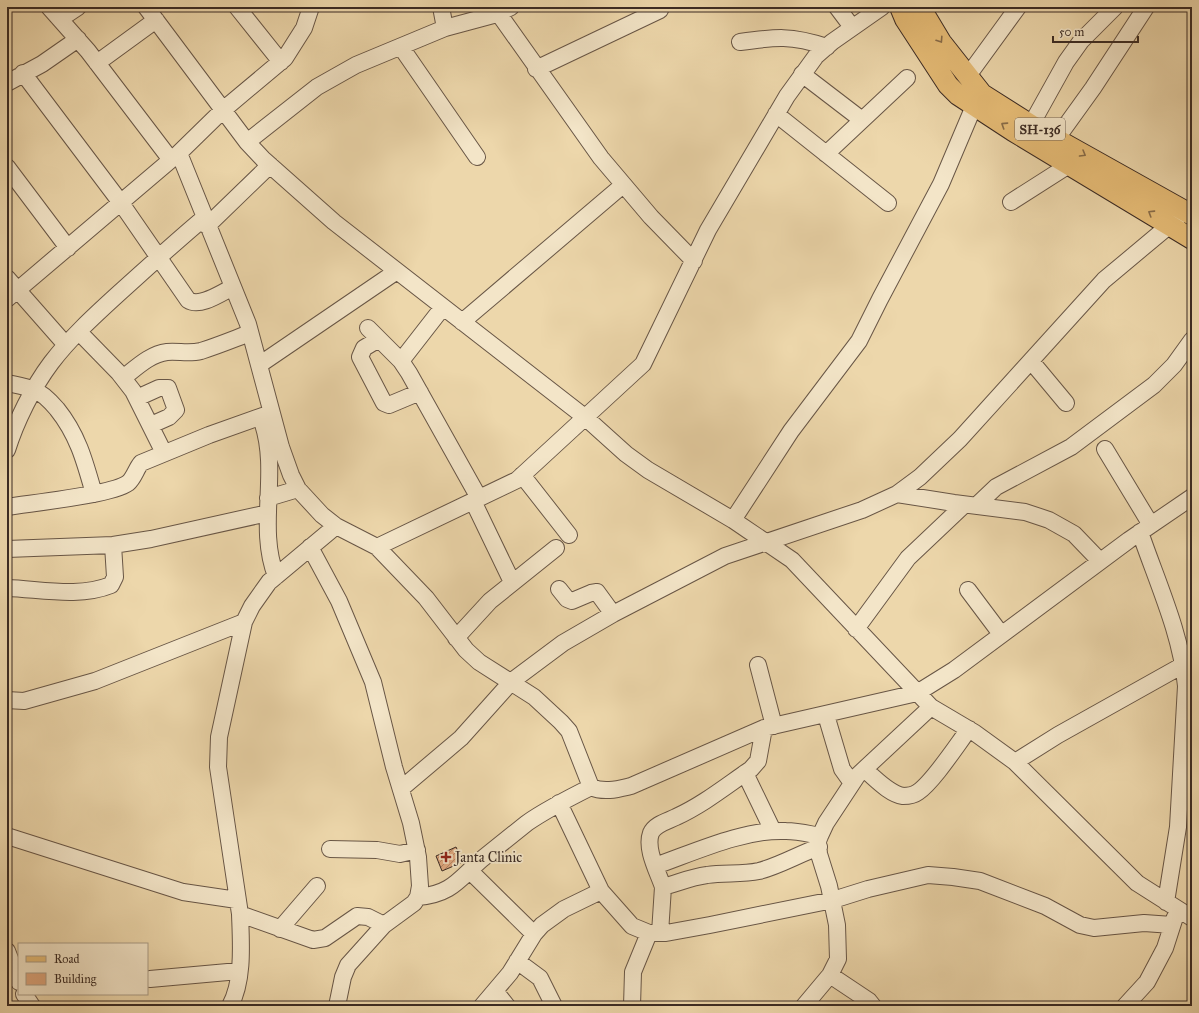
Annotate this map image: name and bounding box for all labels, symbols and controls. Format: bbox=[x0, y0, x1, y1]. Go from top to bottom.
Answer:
scale bar bbox=[1053, 18, 1138, 44]
text: 50 m bbox=[1059, 25, 1084, 39]
one-way arrow bbox=[935, 36, 942, 43]
road number: SH-136 bbox=[1015, 118, 1065, 140]
one-way arrow bbox=[1001, 122, 1008, 130]
one-way arrow bbox=[1079, 150, 1086, 157]
one-way arrow bbox=[1148, 211, 1155, 218]
place label: Janta Clinic bbox=[453, 849, 522, 867]
marker: Janta Clinic bbox=[440, 851, 452, 863]
legend bbox=[18, 943, 148, 995]
text: Road bbox=[54, 952, 80, 966]
text: Building bbox=[54, 972, 97, 987]

